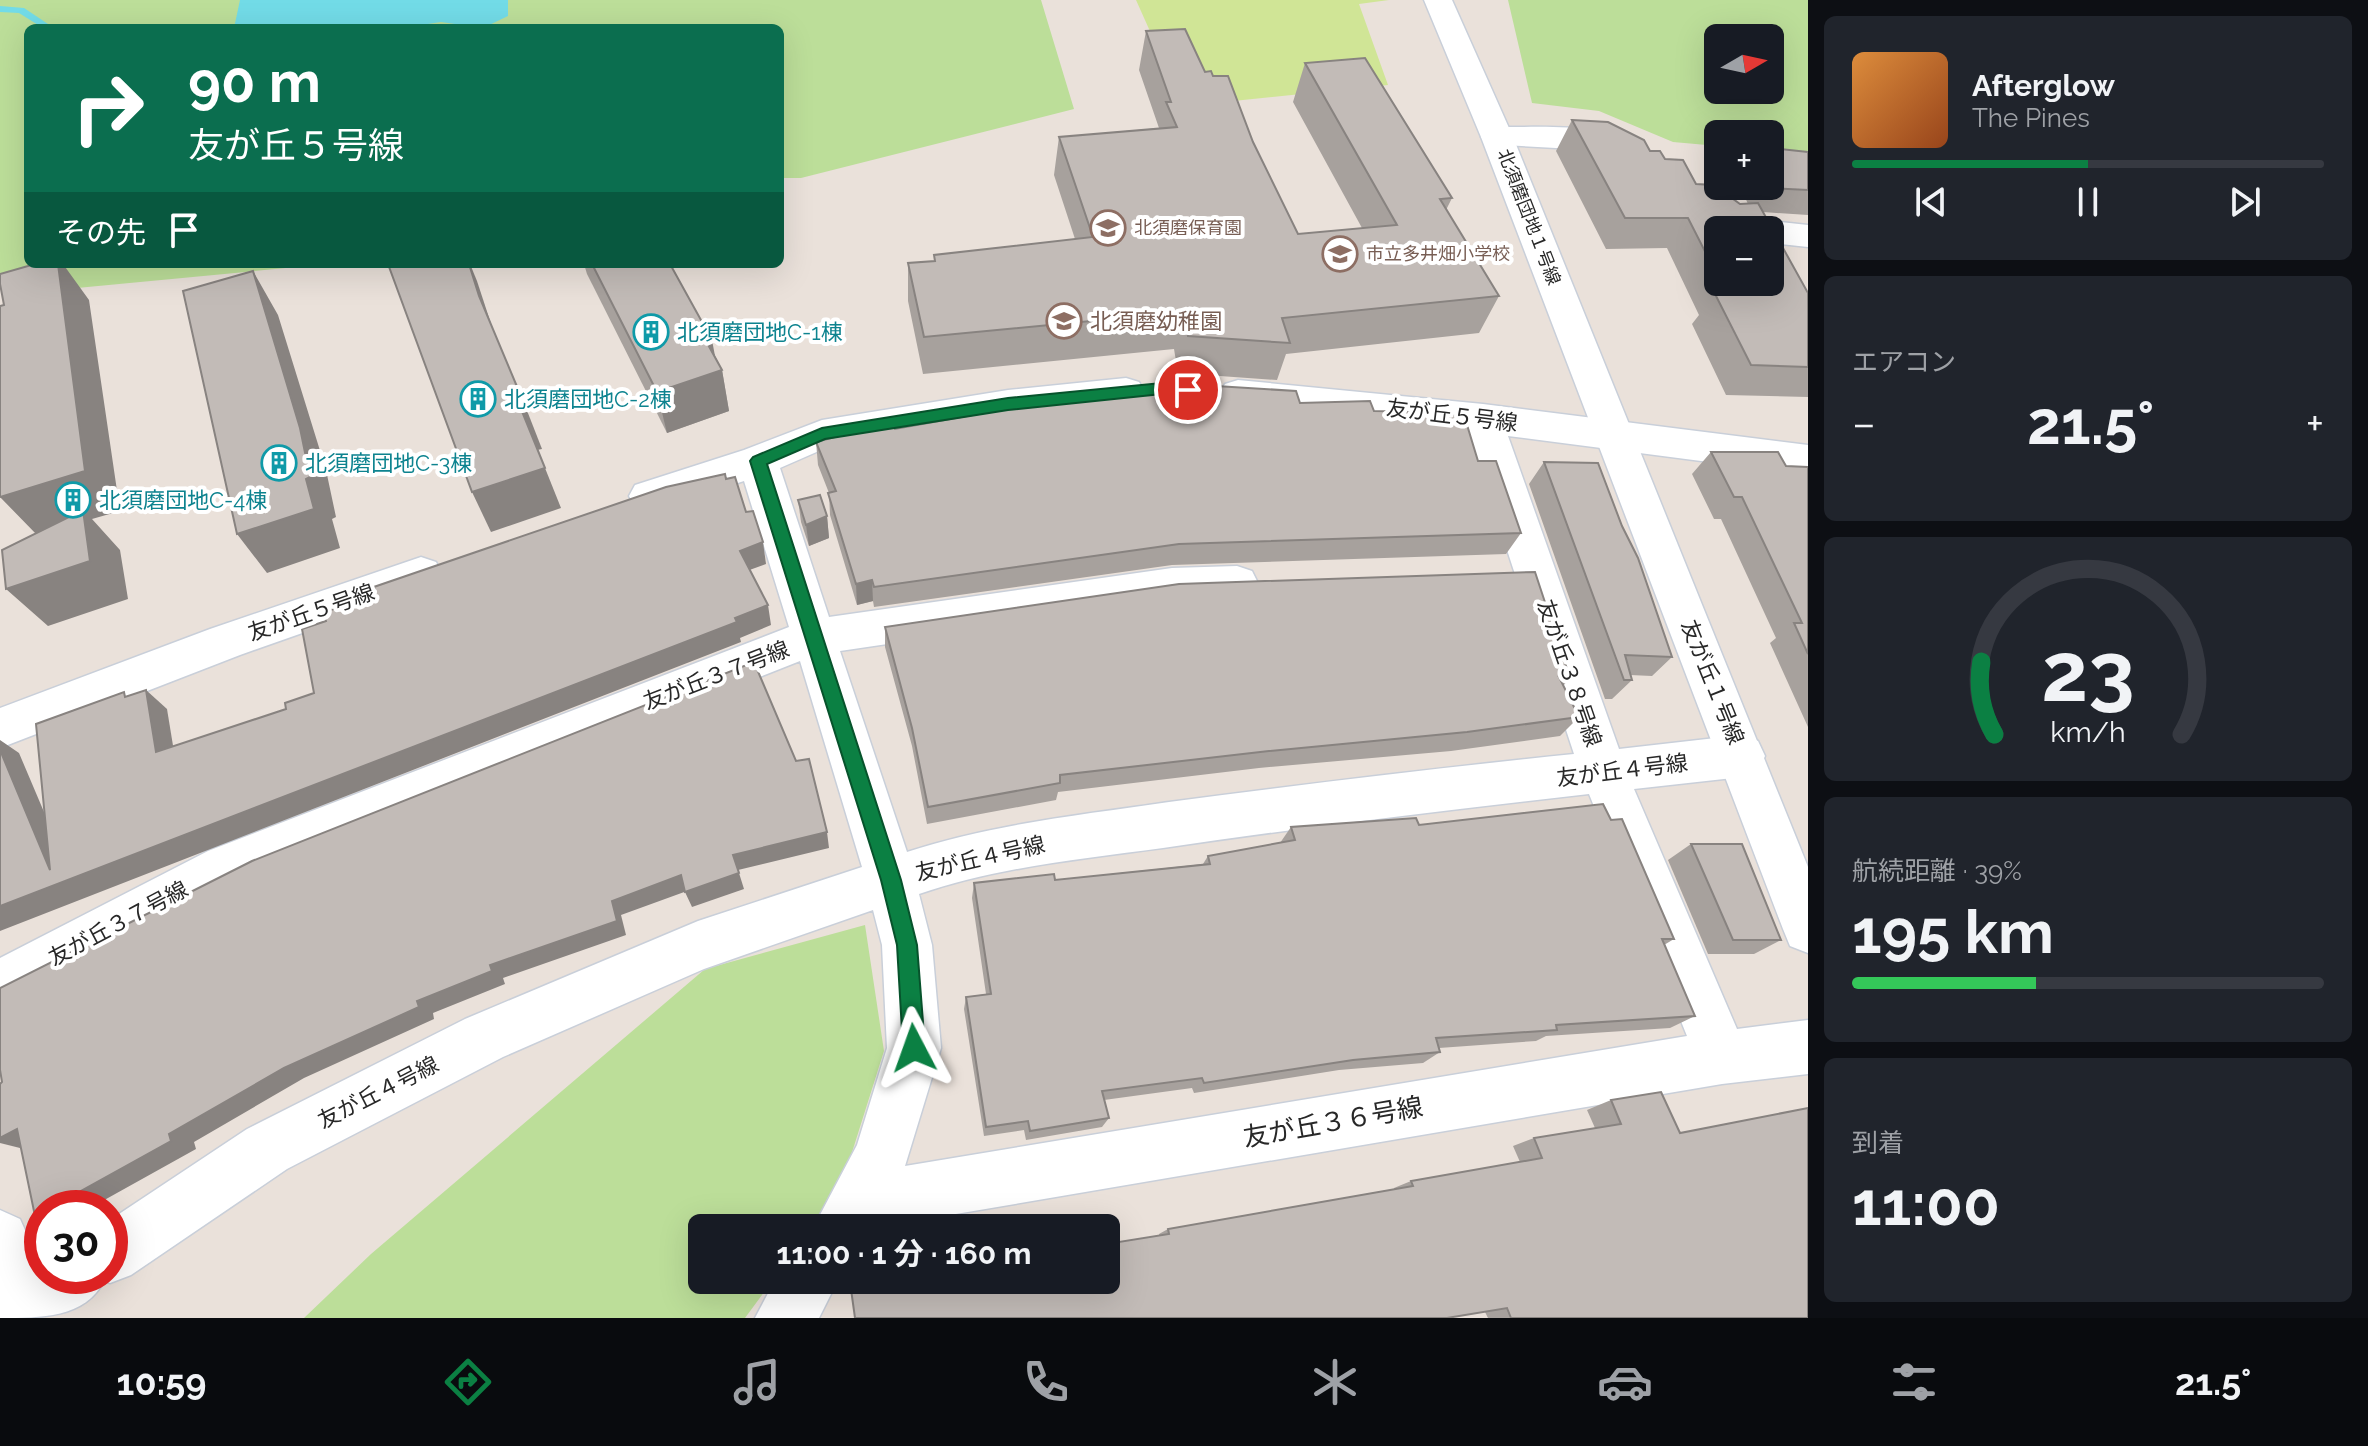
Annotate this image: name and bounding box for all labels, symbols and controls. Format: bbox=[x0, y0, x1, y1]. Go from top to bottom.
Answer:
north arrow bbox=[1704, 24, 1784, 104]
map controls bbox=[1704, 24, 1784, 296]
text: 90 m bbox=[188, 49, 321, 115]
icon: right bbox=[56, 56, 160, 160]
text: Afterglow bbox=[1972, 68, 2115, 103]
text: The Pines bbox=[1972, 103, 2090, 133]
button: + bbox=[1704, 120, 1784, 200]
text: 友が丘５号線 bbox=[188, 124, 404, 166]
street label: 北須磨団地１号線 bbox=[1494, 146, 1565, 288]
icon: previous bbox=[1909, 180, 1953, 224]
icon: pause bbox=[2066, 180, 2110, 224]
icon: next bbox=[2223, 180, 2267, 224]
icon: arrive bbox=[162, 208, 206, 252]
school or university icon: 北須磨保育園 bbox=[1089, 209, 1127, 247]
text: その先 bbox=[56, 215, 146, 250]
button: − bbox=[1704, 216, 1784, 296]
place label: 北須磨保育園 bbox=[1134, 217, 1242, 238]
school or university icon: 市立多井畑小学校 bbox=[1321, 235, 1359, 273]
place label: 市立多井畑小学校 bbox=[1366, 243, 1510, 264]
school or university icon: 北須磨幼稚園 bbox=[1045, 302, 1083, 340]
place label: 北須磨幼稚園 bbox=[1090, 308, 1222, 334]
building icon: 北須磨団地C-1棟 bbox=[632, 313, 670, 351]
place label: 北須磨団地C-1棟 bbox=[677, 319, 843, 345]
text: エアコン bbox=[1852, 347, 1956, 377]
pin bbox=[1154, 356, 1222, 424]
icon: arrive bbox=[1166, 368, 1210, 412]
building icon: 北須磨団地C-2棟 bbox=[459, 380, 497, 418]
place label: 北須磨団地C-2棟 bbox=[504, 386, 672, 412]
text: 21.5° bbox=[2027, 388, 2154, 458]
street label: 友が丘５号線 bbox=[1385, 394, 1519, 436]
text: − bbox=[1852, 398, 1876, 449]
text: + bbox=[2306, 398, 2324, 449]
building icon: 北須磨団地C-3棟 bbox=[260, 444, 298, 482]
place label: 北須磨団地C-3棟 bbox=[305, 450, 472, 476]
building icon: 北須磨団地C-4棟 bbox=[54, 481, 92, 519]
place label: 北須磨団地C-4棟 bbox=[99, 487, 267, 513]
street label: 友が丘５号線 bbox=[244, 578, 378, 646]
street label: 友が丘３８号線 bbox=[1533, 596, 1607, 750]
street label: 友が丘１号線 bbox=[1676, 616, 1750, 748]
text: 23 bbox=[2041, 623, 2135, 720]
street label: 友が丘３７号線 bbox=[639, 635, 793, 715]
text: km/h bbox=[2050, 715, 2126, 749]
street label: 友が丘４号線 bbox=[1555, 749, 1689, 791]
street label: 友が丘４号線 bbox=[913, 830, 1047, 886]
text: 航続距離 · 39% bbox=[1852, 856, 2022, 886]
street label: 友が丘３７号線 bbox=[44, 875, 192, 971]
text: 195 km bbox=[1852, 897, 2054, 967]
position arrow bbox=[872, 1006, 956, 1090]
street label: 友が丘４号線 bbox=[313, 1050, 443, 1134]
street label: 友が丘３６号線 bbox=[1241, 1091, 1425, 1153]
text: 到着 bbox=[1852, 1128, 1904, 1158]
text: 11:00 bbox=[1852, 1169, 2000, 1239]
speed limit sign: 30 bbox=[24, 1190, 128, 1294]
text: 11:00 · 1 分 · 160 m bbox=[777, 1236, 1031, 1271]
icon: directions bbox=[440, 1354, 496, 1410]
icon: music bbox=[729, 1354, 785, 1410]
icon: phone bbox=[1018, 1354, 1074, 1410]
icon: climate bbox=[1307, 1354, 1363, 1410]
icon: car bbox=[1597, 1354, 1653, 1410]
icon: filters bbox=[1886, 1354, 1942, 1410]
text: 10:59 bbox=[117, 1361, 207, 1403]
text: 21.5° bbox=[2175, 1361, 2251, 1403]

